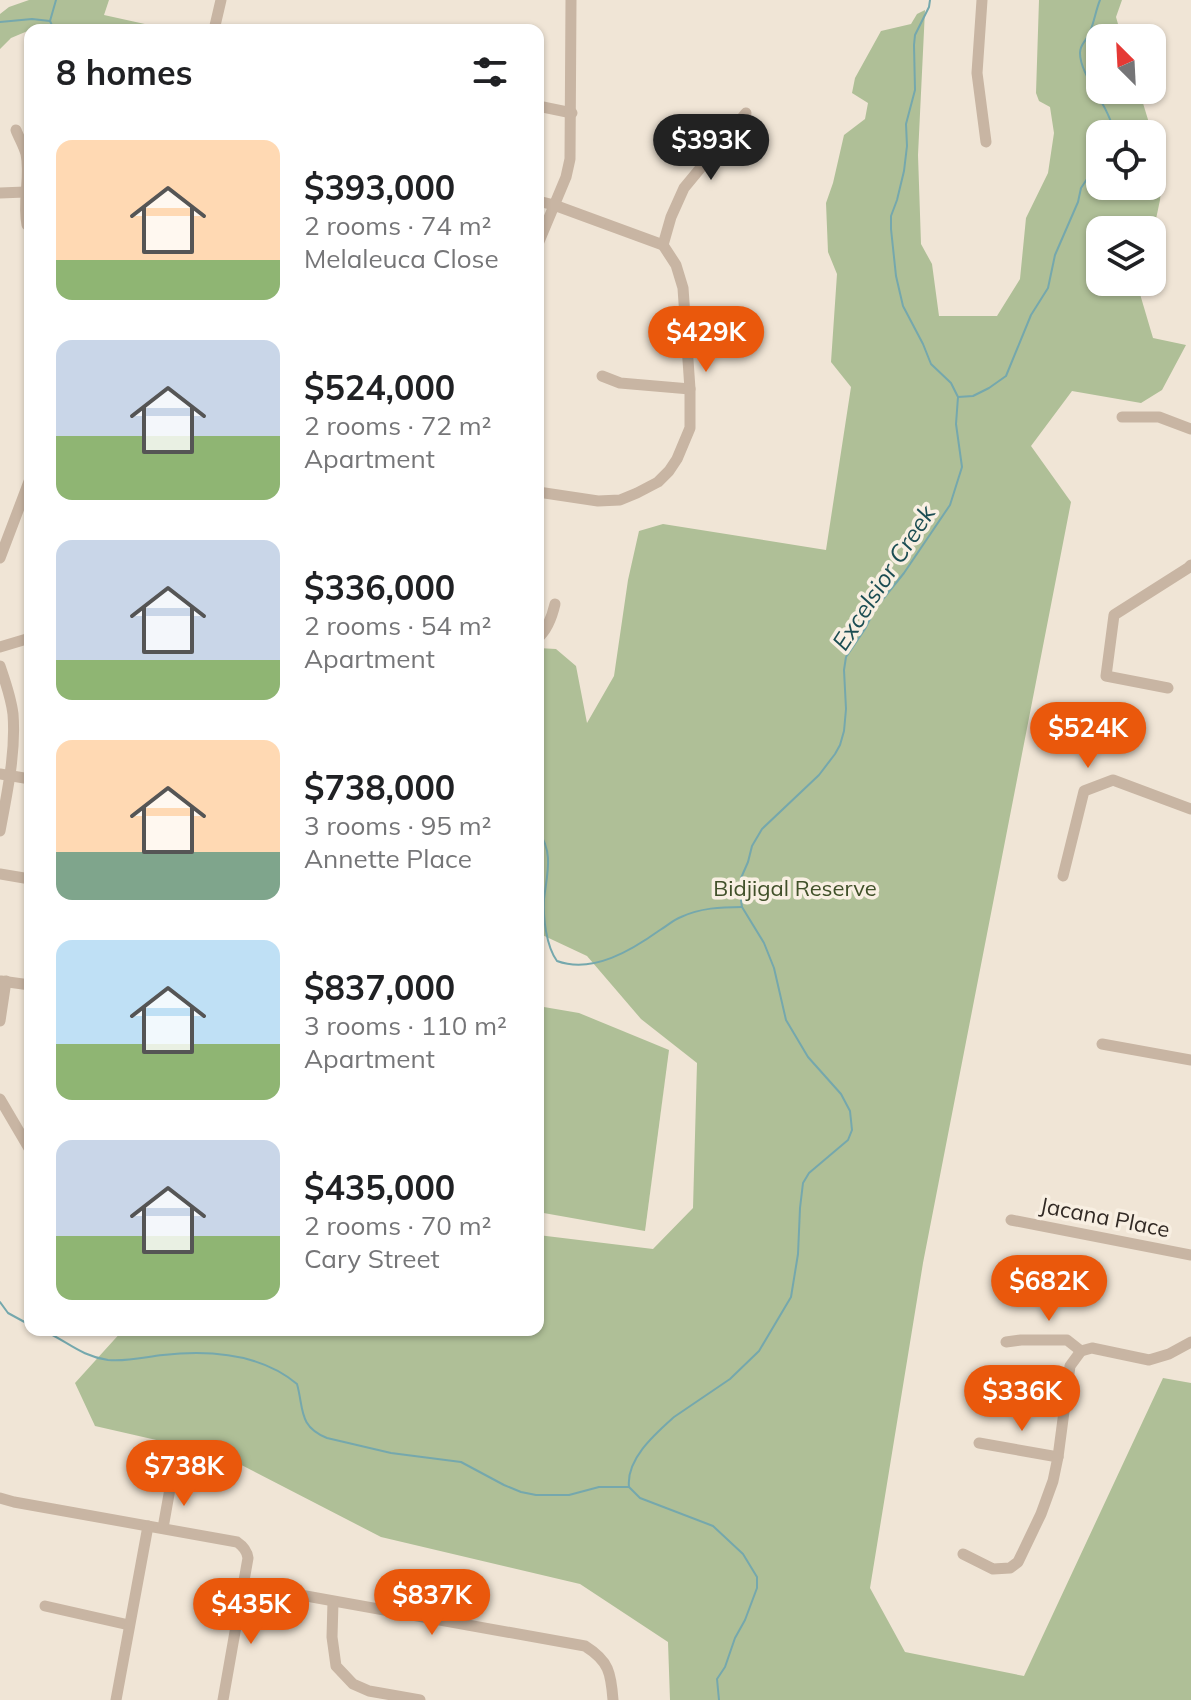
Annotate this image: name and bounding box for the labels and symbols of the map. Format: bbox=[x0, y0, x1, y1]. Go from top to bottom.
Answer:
north arrow bbox=[1086, 24, 1166, 104]
pin: $393K bbox=[655, 114, 767, 182]
pin: $429K bbox=[650, 306, 762, 374]
water label: Excelsior Creek bbox=[825, 499, 942, 656]
pin: $524K bbox=[1032, 702, 1144, 770]
park label: Bidjigal Reserve bbox=[713, 874, 877, 902]
street label: Jacana Place bbox=[1038, 1191, 1172, 1243]
pin: $682K bbox=[993, 1255, 1105, 1323]
pin: $336K bbox=[966, 1365, 1078, 1433]
pin: $738K bbox=[128, 1440, 240, 1508]
pin: $837K bbox=[376, 1569, 488, 1637]
pin: $435K bbox=[195, 1578, 307, 1646]

